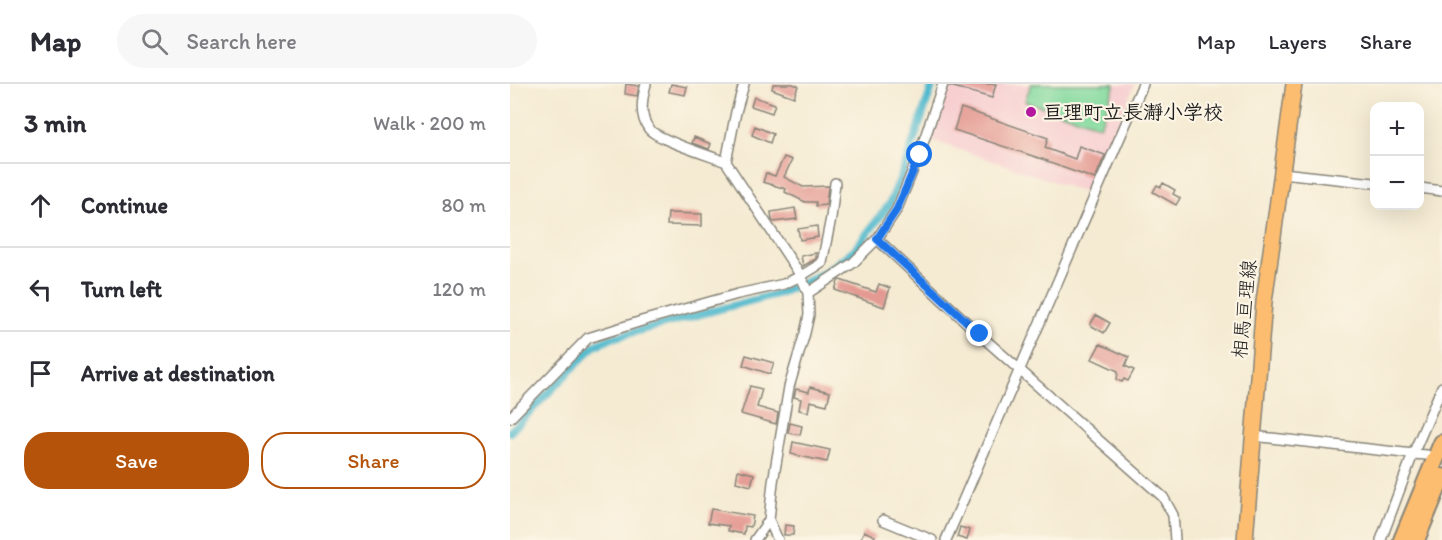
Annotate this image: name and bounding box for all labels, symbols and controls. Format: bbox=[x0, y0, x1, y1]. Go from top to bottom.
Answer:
search box bbox=[117, 14, 537, 68]
text: Map bbox=[30, 24, 81, 58]
icon: search bbox=[138, 25, 171, 58]
text: Search here bbox=[186, 28, 297, 55]
text: Map bbox=[1197, 29, 1236, 54]
text: Layers bbox=[1269, 29, 1327, 54]
text: Share bbox=[1360, 29, 1412, 54]
place label: 亘理町立長瀞小学校 bbox=[1043, 100, 1223, 124]
map controls bbox=[1370, 102, 1424, 210]
button: + bbox=[1370, 102, 1424, 156]
marker: 亘理町立長瀞小学校 bbox=[1024, 105, 1038, 119]
text: 3 min bbox=[24, 107, 86, 139]
text: Walk · 200 m bbox=[373, 111, 486, 135]
route start bbox=[906, 141, 932, 167]
button: − bbox=[1370, 156, 1424, 210]
icon: ahead bbox=[24, 189, 57, 222]
text: Continue bbox=[81, 192, 168, 219]
text: 80 m bbox=[441, 193, 486, 217]
street label: 相馬亘理線 bbox=[1227, 258, 1261, 360]
icon: left bbox=[24, 273, 57, 306]
text: Turn left bbox=[81, 276, 162, 303]
text: 120 m bbox=[433, 277, 486, 301]
route end bbox=[966, 320, 992, 346]
icon: arrive bbox=[24, 357, 57, 390]
text: Arrive at destination bbox=[81, 360, 275, 387]
button: Save bbox=[24, 432, 249, 489]
button: Share bbox=[261, 432, 486, 489]

